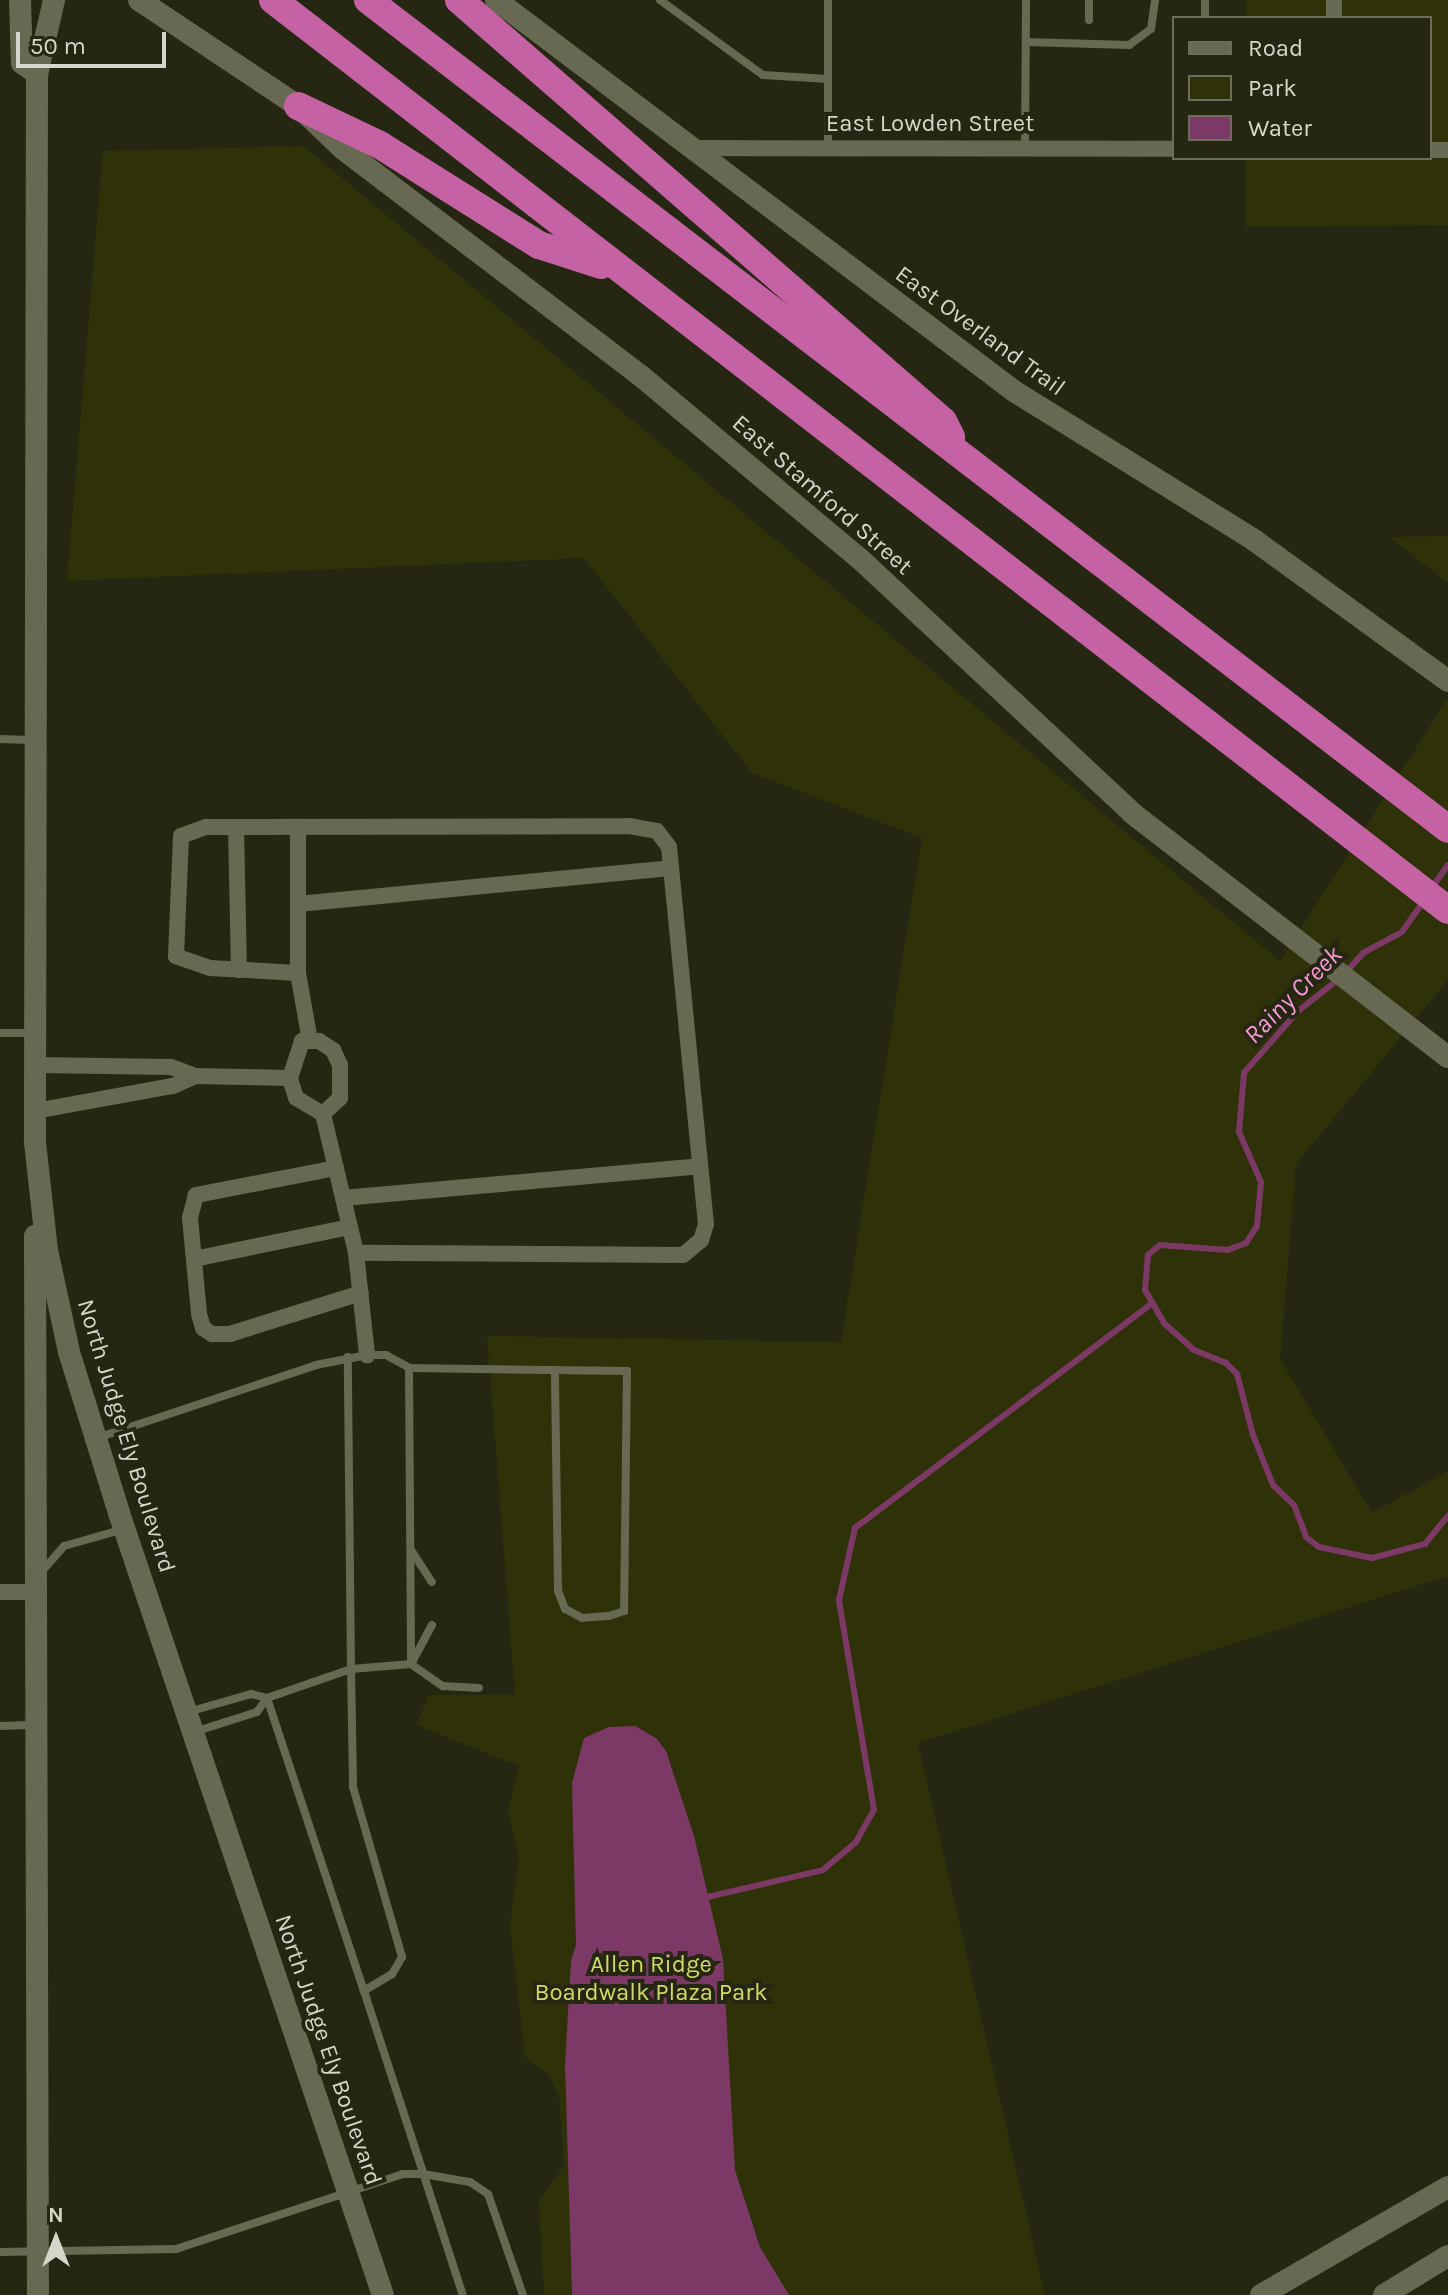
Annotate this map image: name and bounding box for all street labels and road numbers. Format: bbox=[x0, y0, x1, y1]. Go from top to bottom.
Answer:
street label: East Lowden Street bbox=[826, 110, 1034, 138]
street label: East Overland Trail bbox=[889, 260, 1071, 402]
street label: East Stamford Street bbox=[726, 409, 918, 581]
street label: North Judge Ely Boulevard bbox=[71, 1296, 181, 1576]
street label: North Judge Ely Boulevard bbox=[268, 1911, 388, 2189]

